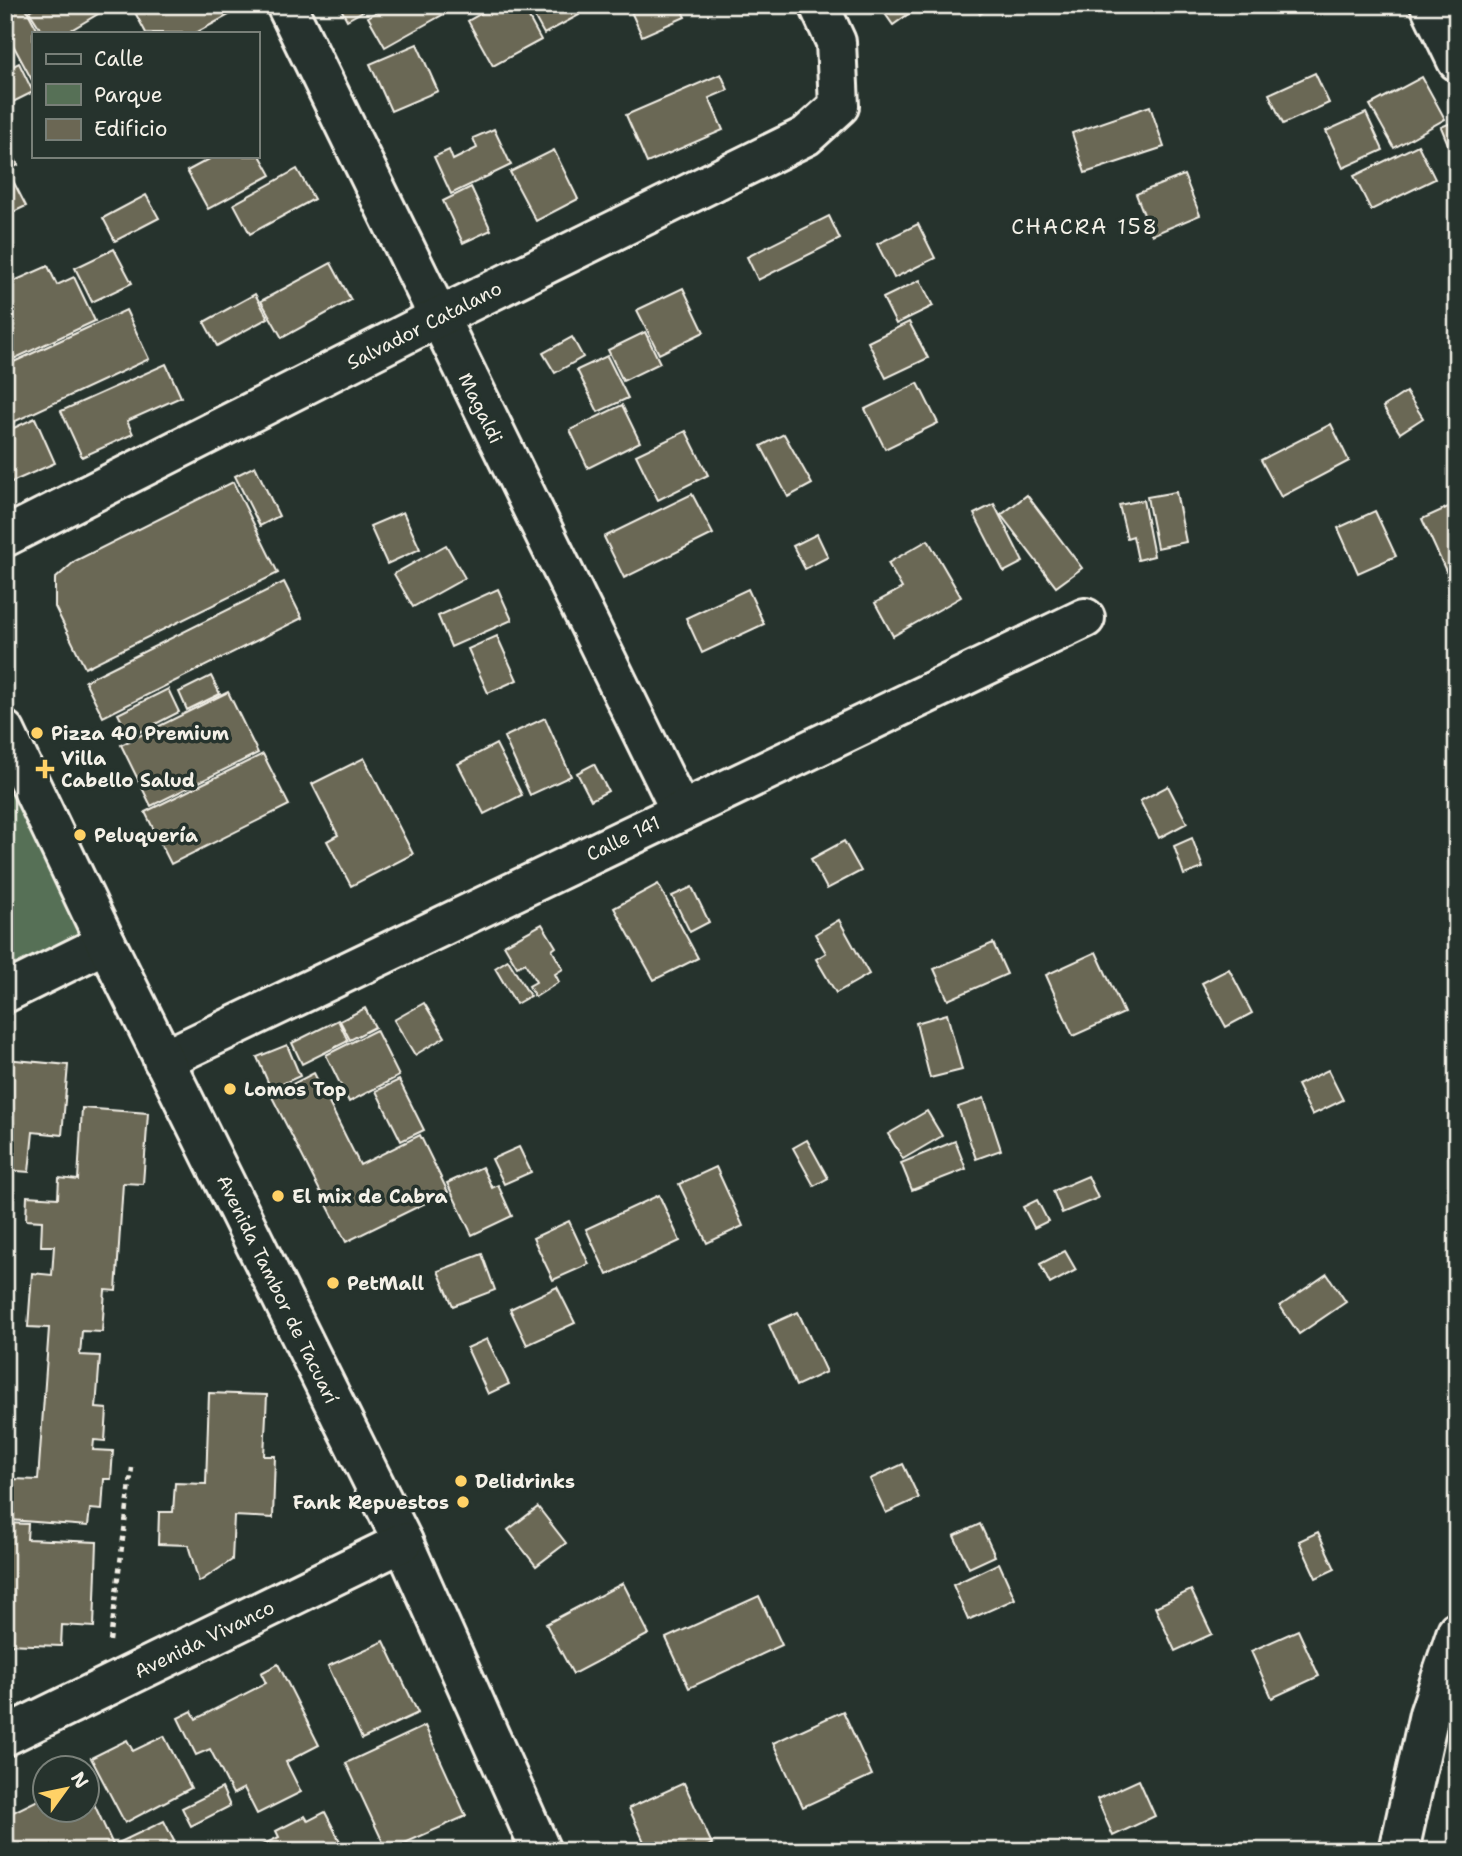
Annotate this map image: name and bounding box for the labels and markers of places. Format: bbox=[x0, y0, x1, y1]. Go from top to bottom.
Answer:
place label: Pizza 40 Premium bbox=[51, 721, 229, 746]
marker: Pizza 40 Premium bbox=[29, 725, 45, 741]
place label: Villa Cabello Salud bbox=[61, 746, 195, 793]
marker: Villa Cabello Salud bbox=[35, 759, 55, 779]
place label: Peluquería bbox=[94, 823, 198, 848]
marker: Peluquería bbox=[72, 827, 88, 843]
place label: Lomos Top bbox=[244, 1077, 346, 1102]
marker: Lomos Top bbox=[222, 1081, 238, 1097]
place label: El mix de Cabra bbox=[292, 1184, 448, 1209]
marker: El mix de Cabra bbox=[270, 1188, 286, 1204]
place label: PetMall bbox=[347, 1271, 425, 1296]
marker: PetMall bbox=[325, 1275, 341, 1291]
place label: Delidrinks bbox=[475, 1469, 575, 1494]
marker: Delidrinks bbox=[453, 1473, 469, 1489]
place label: Fank Repuestos bbox=[293, 1490, 449, 1515]
marker: Fank Repuestos bbox=[455, 1494, 471, 1510]

